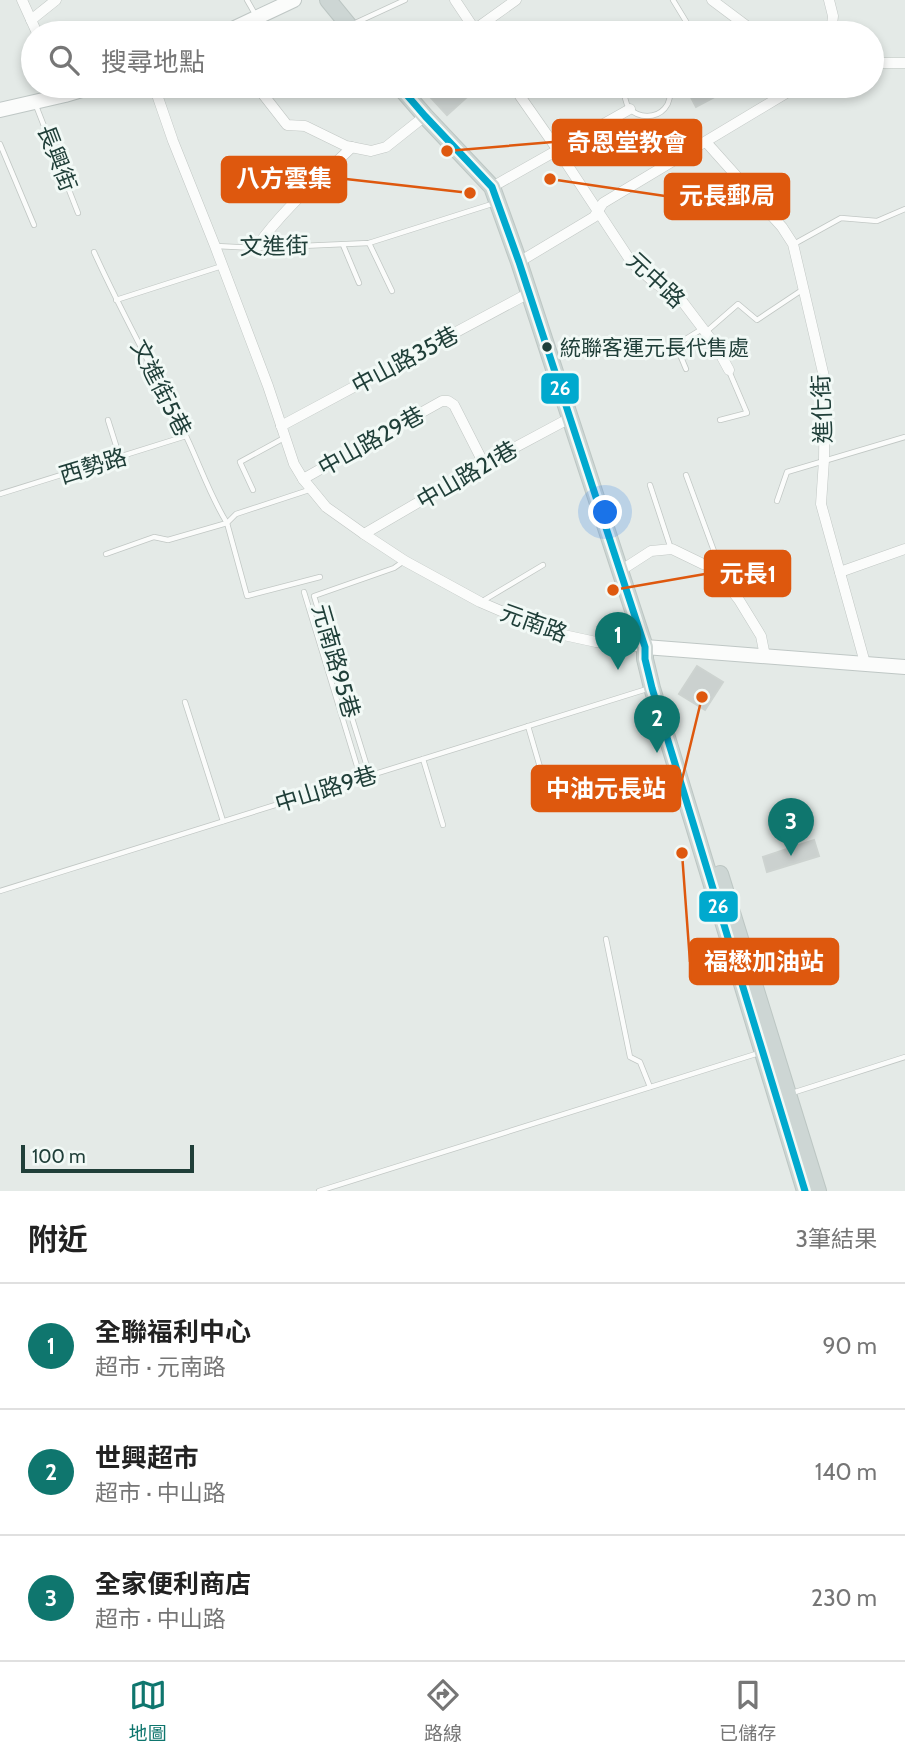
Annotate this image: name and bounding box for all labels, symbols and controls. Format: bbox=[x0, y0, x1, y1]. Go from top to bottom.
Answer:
search box bbox=[21, 21, 884, 98]
icon: search bbox=[45, 41, 83, 79]
text: 搜尋地點 bbox=[101, 46, 205, 78]
callout: 奇恩堂教會 bbox=[553, 120, 701, 165]
street label: 長興街 bbox=[32, 121, 82, 195]
text: 奇恩堂教會 bbox=[567, 128, 687, 157]
callout: 八方雲集 bbox=[222, 157, 346, 202]
text: 八方雲集 bbox=[236, 164, 332, 193]
callout: 元長郵局 bbox=[665, 174, 789, 219]
text: 元長郵局 bbox=[679, 181, 775, 210]
street label: 文進街 bbox=[239, 231, 309, 261]
street label: 元中路 bbox=[621, 246, 691, 314]
street label: 中山路35巷 bbox=[347, 320, 463, 400]
street label: 文進街5巷 bbox=[125, 335, 197, 441]
place label: 統聯客運元長代售處 bbox=[560, 335, 749, 360]
marker: 統聯客運元長代售處 bbox=[540, 340, 554, 354]
line badge: 26 bbox=[540, 372, 580, 405]
street label: 進化街 bbox=[807, 374, 837, 444]
text: 26 bbox=[550, 377, 570, 400]
street label: 中山路29巷 bbox=[313, 400, 429, 482]
street label: 中山路21巷 bbox=[412, 435, 522, 515]
street label: 西勢路 bbox=[56, 443, 130, 489]
your location bbox=[588, 495, 622, 529]
callout: 元長1 bbox=[705, 551, 790, 596]
text: 元長1 bbox=[720, 559, 776, 588]
street label: 元南路 bbox=[497, 598, 571, 648]
street label: 元南路95巷 bbox=[306, 601, 366, 721]
pin: 1 bbox=[595, 612, 641, 670]
pin: 2 bbox=[634, 695, 680, 753]
street label: 中山路9巷 bbox=[272, 760, 380, 818]
callout: 中油元長站 bbox=[532, 766, 680, 811]
text: 中油元長站 bbox=[546, 774, 666, 803]
pin: 3 bbox=[768, 798, 814, 856]
line badge: 26 bbox=[698, 890, 739, 923]
text: 26 bbox=[708, 895, 728, 918]
callout: 福懋加油站 bbox=[690, 939, 838, 984]
text: 福懋加油站 bbox=[704, 947, 824, 976]
scale bar bbox=[21, 1142, 194, 1174]
text: 100 m bbox=[32, 1145, 86, 1168]
text: 附近 bbox=[28, 1221, 88, 1258]
text: 3筆結果 bbox=[796, 1225, 877, 1253]
text: 全聯福利中心 bbox=[95, 1316, 251, 1348]
text: 1 bbox=[47, 1332, 55, 1360]
text: 90 m bbox=[823, 1332, 877, 1360]
text: 超市 · 元南路 bbox=[95, 1353, 226, 1381]
text: 世興超市 bbox=[95, 1442, 199, 1474]
text: 2 bbox=[45, 1458, 57, 1486]
text: 140 m bbox=[815, 1458, 877, 1486]
text: 超市 · 中山路 bbox=[95, 1479, 226, 1507]
text: 全家便利商店 bbox=[95, 1568, 251, 1600]
text: 3 bbox=[45, 1584, 57, 1612]
text: 230 m bbox=[811, 1584, 877, 1612]
text: 超市 · 中山路 bbox=[95, 1605, 226, 1633]
tab: 地圖 bbox=[129, 1676, 167, 1745]
tab: 路線 bbox=[424, 1676, 462, 1745]
tab: 已儲存 bbox=[719, 1676, 776, 1745]

